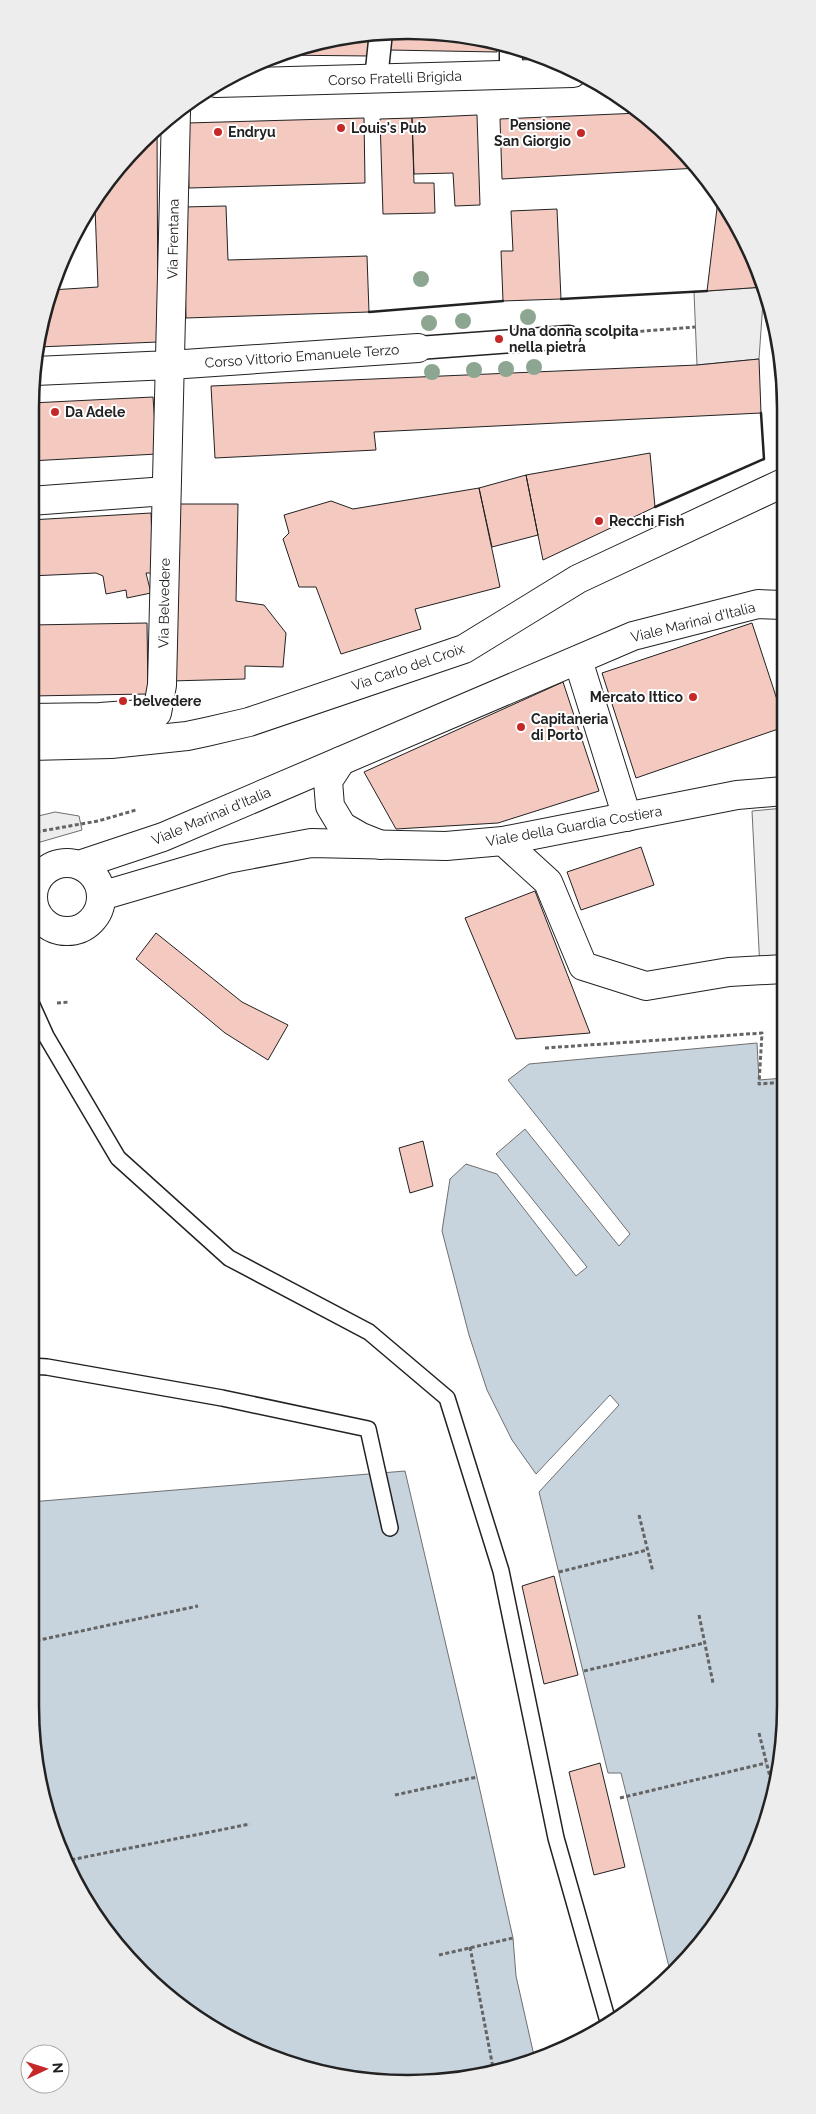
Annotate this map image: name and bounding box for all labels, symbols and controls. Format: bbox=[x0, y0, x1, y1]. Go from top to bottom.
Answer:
street label: Corso Fratelli Brigida bbox=[328, 68, 462, 88]
place label: Pensione San Giorgio bbox=[494, 117, 572, 149]
place label: Louis's Pub bbox=[351, 120, 426, 136]
marker: Louis's Pub bbox=[335, 122, 347, 134]
place label: Endryu bbox=[228, 124, 276, 140]
marker: Endryu bbox=[212, 126, 224, 138]
marker: Pensione San Giorgio bbox=[575, 127, 587, 139]
street label: Via Frentana bbox=[164, 199, 182, 279]
place label: Una donna scolpita nella pietra bbox=[509, 323, 639, 355]
marker: Una donna scolpita nella pietra bbox=[493, 333, 505, 345]
street label: Corso Vittorio Emanuele Terzo bbox=[204, 341, 400, 371]
place label: Da Adele bbox=[65, 404, 126, 420]
marker: Da Adele bbox=[49, 406, 61, 418]
place label: Recchi Fish bbox=[609, 513, 685, 529]
marker: Recchi Fish bbox=[593, 515, 605, 527]
street label: Via Belvedere bbox=[155, 558, 173, 648]
street label: Viale Marinai d'Italia bbox=[629, 599, 757, 645]
street label: Via Carlo del Croix bbox=[349, 640, 467, 694]
place label: Mercato Ittico bbox=[590, 689, 684, 705]
marker: Mercato Ittico bbox=[687, 691, 699, 703]
place label: belvedere bbox=[133, 693, 202, 709]
marker: belvedere bbox=[117, 695, 129, 707]
place label: Capitaneria di Porto bbox=[531, 711, 608, 743]
marker: Capitaneria di Porto bbox=[515, 721, 527, 733]
street label: Viale Marinai d'Italia bbox=[149, 784, 273, 848]
street label: Viale della Guardia Costiera bbox=[485, 803, 663, 849]
north arrow bbox=[20, 2044, 70, 2094]
text: N bbox=[50, 2062, 66, 2074]

